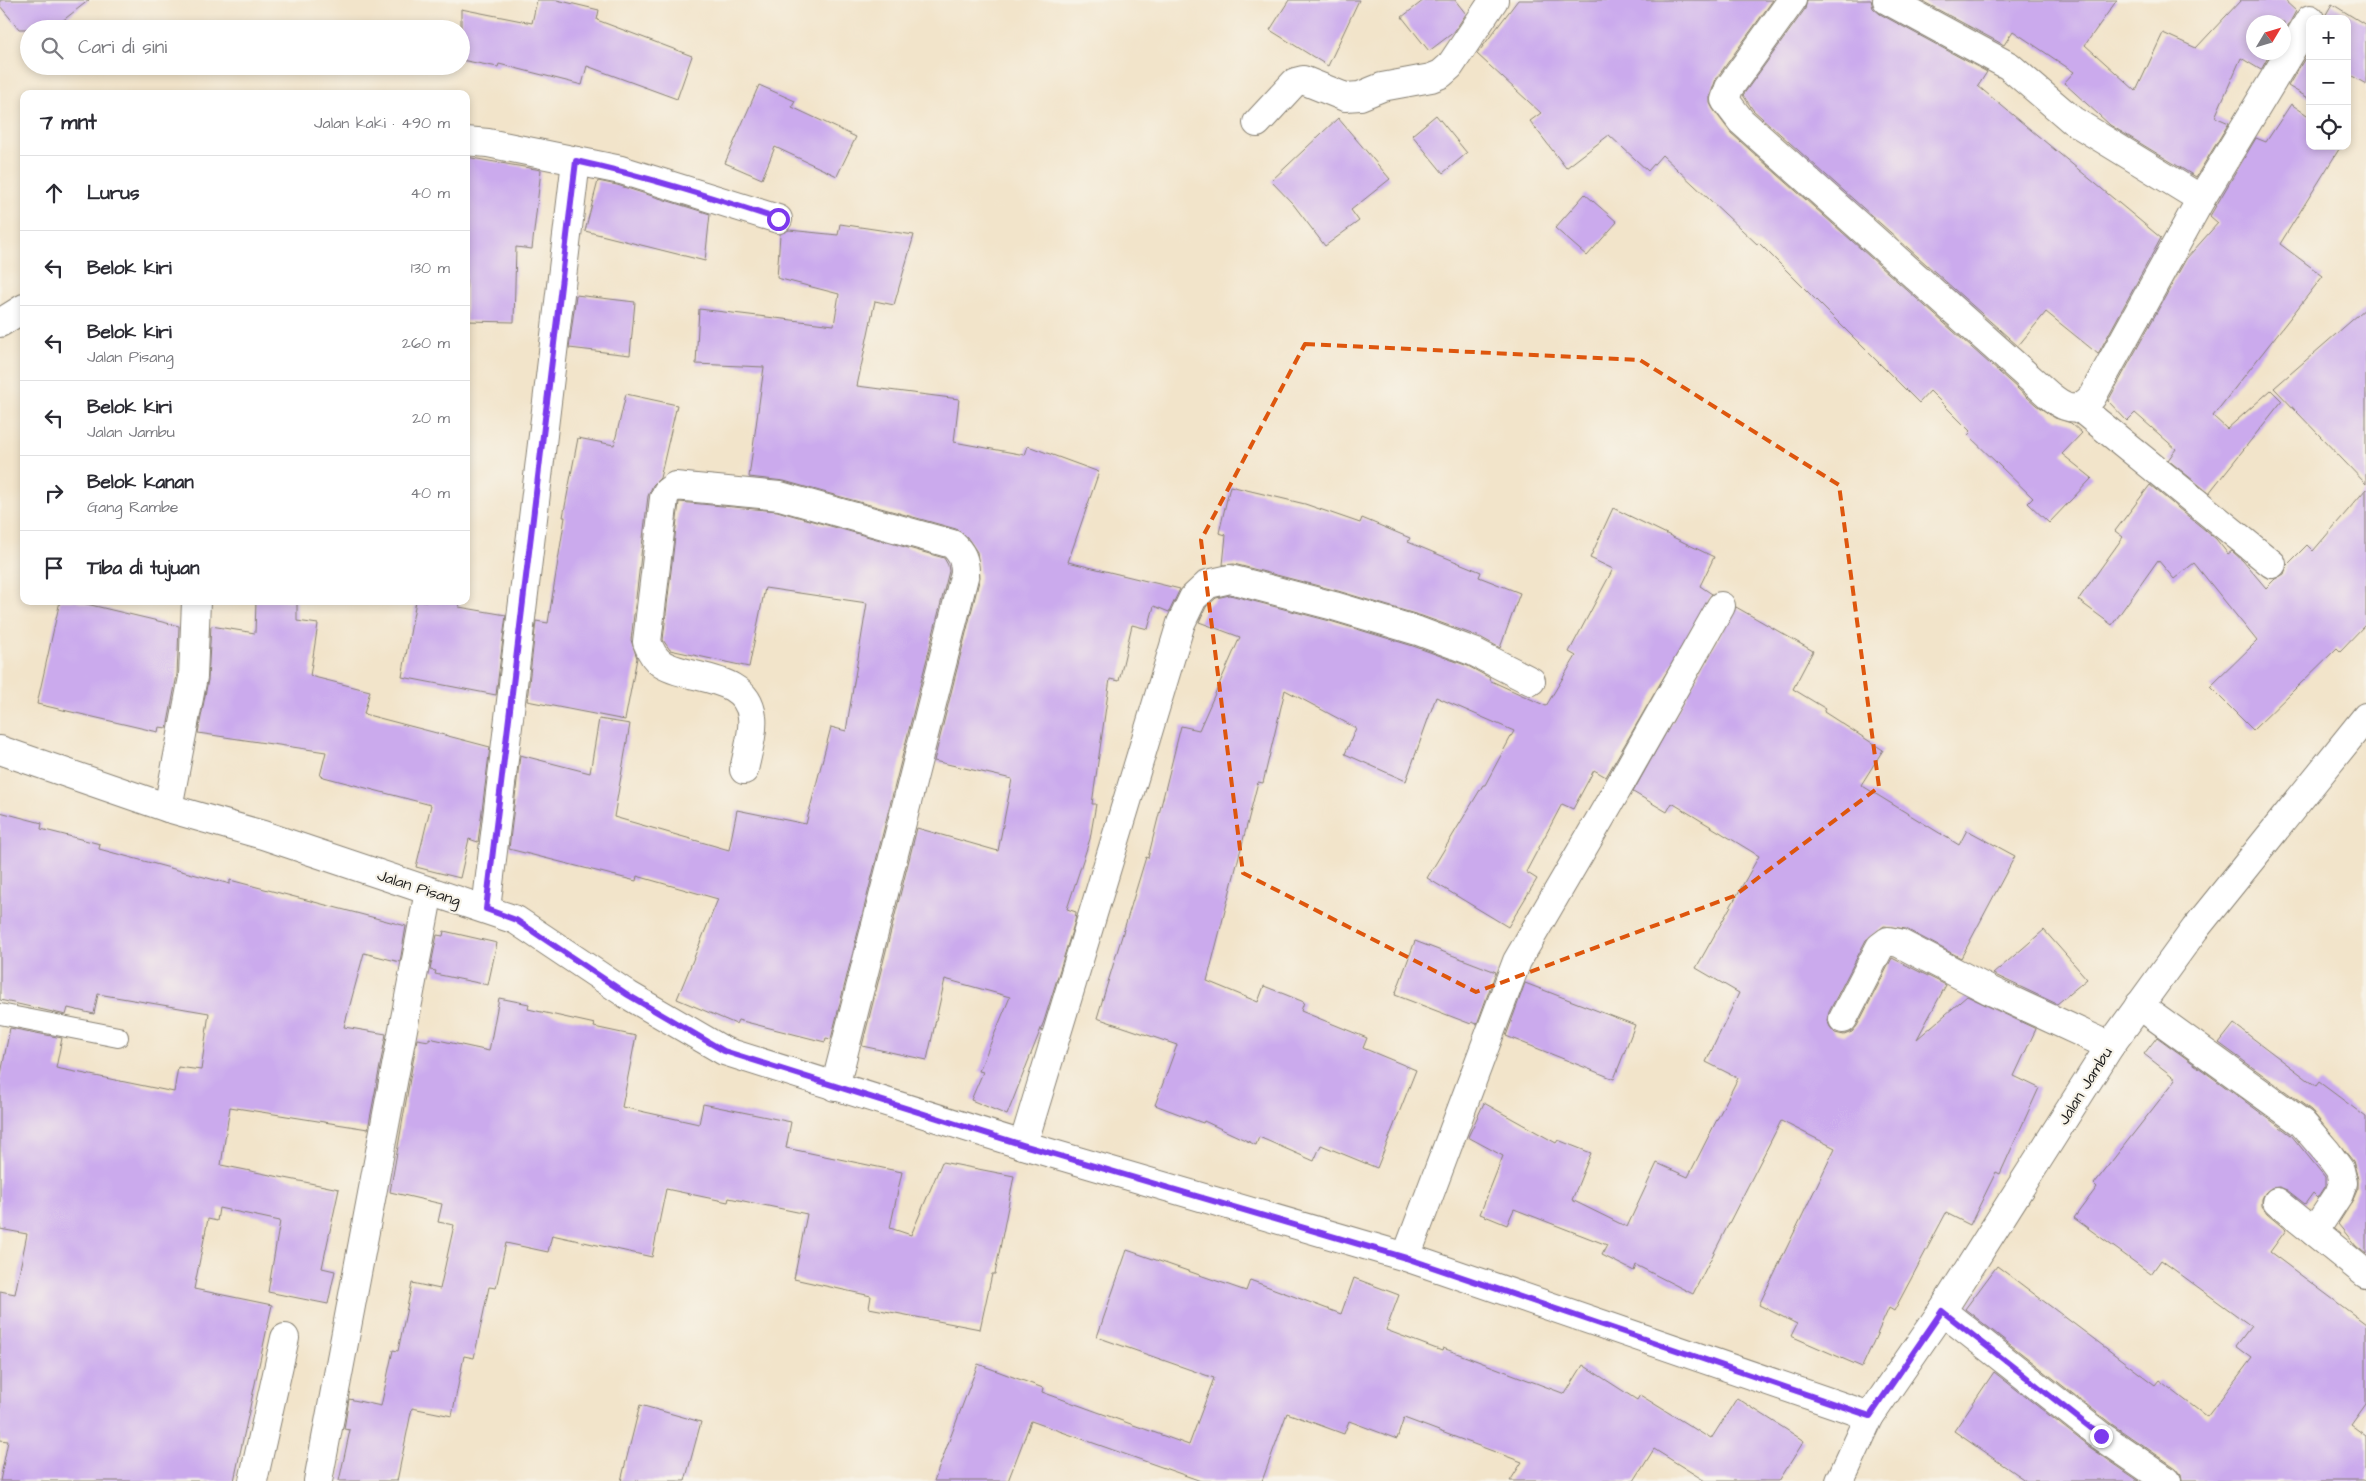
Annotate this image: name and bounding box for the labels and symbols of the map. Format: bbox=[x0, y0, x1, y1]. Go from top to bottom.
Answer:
north arrow bbox=[2246, 15, 2291, 60]
route start bbox=[767, 208, 790, 231]
street label: Jalan Pisang bbox=[374, 864, 464, 913]
street label: Jalan Jambu bbox=[2052, 1043, 2118, 1129]
route end bbox=[2090, 1425, 2113, 1448]

